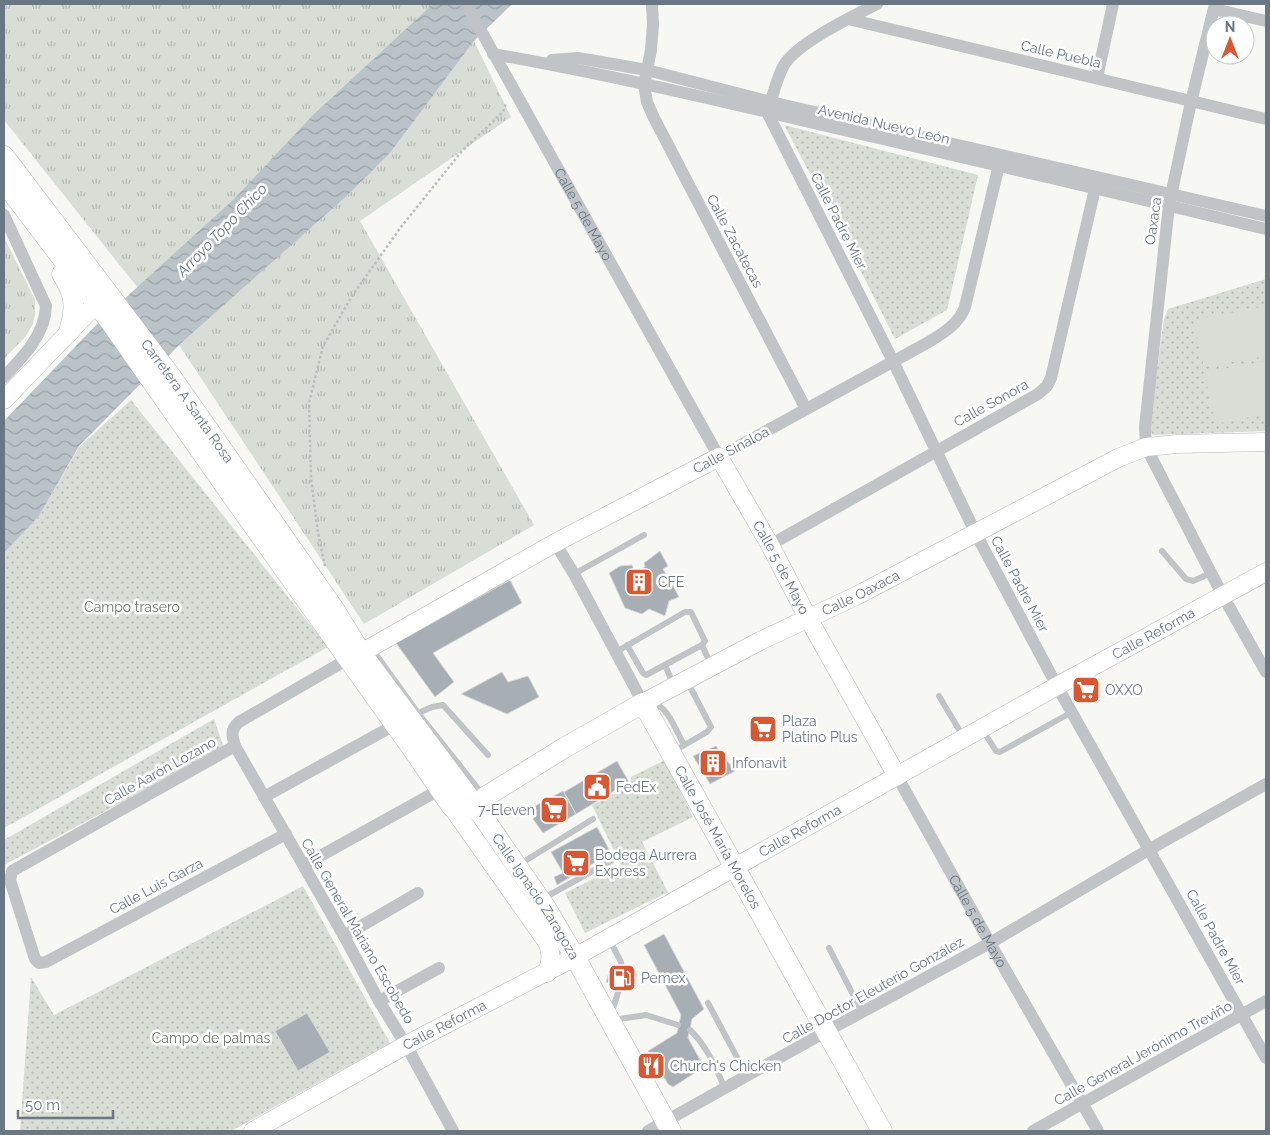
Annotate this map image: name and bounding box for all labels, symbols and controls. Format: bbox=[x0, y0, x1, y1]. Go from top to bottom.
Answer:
north arrow bbox=[1205, 15, 1255, 65]
text: N bbox=[1225, 19, 1235, 35]
street label: Calle Puebla bbox=[1019, 37, 1103, 71]
street label: Avenida Nuevo León bbox=[817, 101, 951, 147]
street label: Calle 5 de Mayo bbox=[551, 165, 616, 264]
street label: Calle Padre Mier bbox=[808, 170, 870, 272]
water label: Arroyo Topo Chico bbox=[172, 180, 271, 281]
street label: Calle Zacatecas bbox=[704, 192, 766, 291]
street label: Oaxaca bbox=[1142, 196, 1164, 246]
street label: Carretera A Santa Rosa bbox=[138, 336, 237, 466]
street label: Calle Sonora bbox=[951, 376, 1031, 430]
street label: Calle Sinaloa bbox=[690, 423, 772, 477]
street label: Calle 5 de Mayo bbox=[750, 518, 813, 617]
street label: Calle Padre Mier bbox=[988, 533, 1052, 635]
building icon: CFE bbox=[624, 567, 654, 597]
street label: Calle Oaxaca bbox=[819, 567, 902, 619]
place label: CFE bbox=[658, 574, 684, 590]
park label: Campo trasero bbox=[84, 599, 180, 615]
street label: Calle Reforma bbox=[1109, 604, 1198, 662]
supermarket icon: OXXO bbox=[1071, 675, 1101, 705]
place label: OXXO bbox=[1105, 682, 1143, 698]
place label: Plaza Platino Plus bbox=[782, 713, 858, 745]
supermarket icon: Plaza Platino Plus bbox=[748, 714, 778, 744]
street label: Calle Aarón Lozano bbox=[101, 734, 219, 808]
building icon: Infonavit bbox=[698, 748, 728, 778]
place label: Infonavit bbox=[732, 755, 787, 771]
street label: Calle José María Morelos bbox=[672, 763, 764, 912]
public building icon: FedEx bbox=[582, 772, 612, 802]
place label: FedEx bbox=[616, 779, 656, 795]
supermarket icon: 7-Eleven bbox=[539, 795, 569, 825]
street label: Calle Reforma bbox=[756, 801, 844, 860]
place label: 7-Eleven bbox=[478, 802, 535, 818]
street label: Calle Ignacio Zaragoza bbox=[489, 830, 583, 962]
street label: Calle General Mariano Escobedo bbox=[298, 835, 418, 1027]
place label: Bodega Aurrera Express bbox=[595, 847, 697, 879]
supermarket icon: Bodega Aurrera Express bbox=[561, 848, 591, 878]
street label: Calle Luis Garza bbox=[107, 855, 205, 917]
street label: Calle 5 de Mayo bbox=[946, 872, 1010, 970]
street label: Calle Padre Mier bbox=[1183, 887, 1249, 988]
street label: Calle Doctor Eleuterio González bbox=[779, 933, 967, 1047]
fuel station icon: Pemex bbox=[607, 963, 637, 993]
place label: Pemex bbox=[641, 970, 686, 986]
street label: Calle Reforma bbox=[400, 997, 489, 1053]
street label: Calle General Jerónimo Treviño bbox=[1051, 997, 1235, 1109]
park label: Campo de palmas bbox=[152, 1030, 270, 1046]
restaurant icon: Church's Chicken bbox=[636, 1051, 666, 1081]
place label: Church's Chicken bbox=[670, 1058, 781, 1074]
scale bar bbox=[18, 1088, 112, 1120]
text: 50 m bbox=[25, 1096, 60, 1114]

